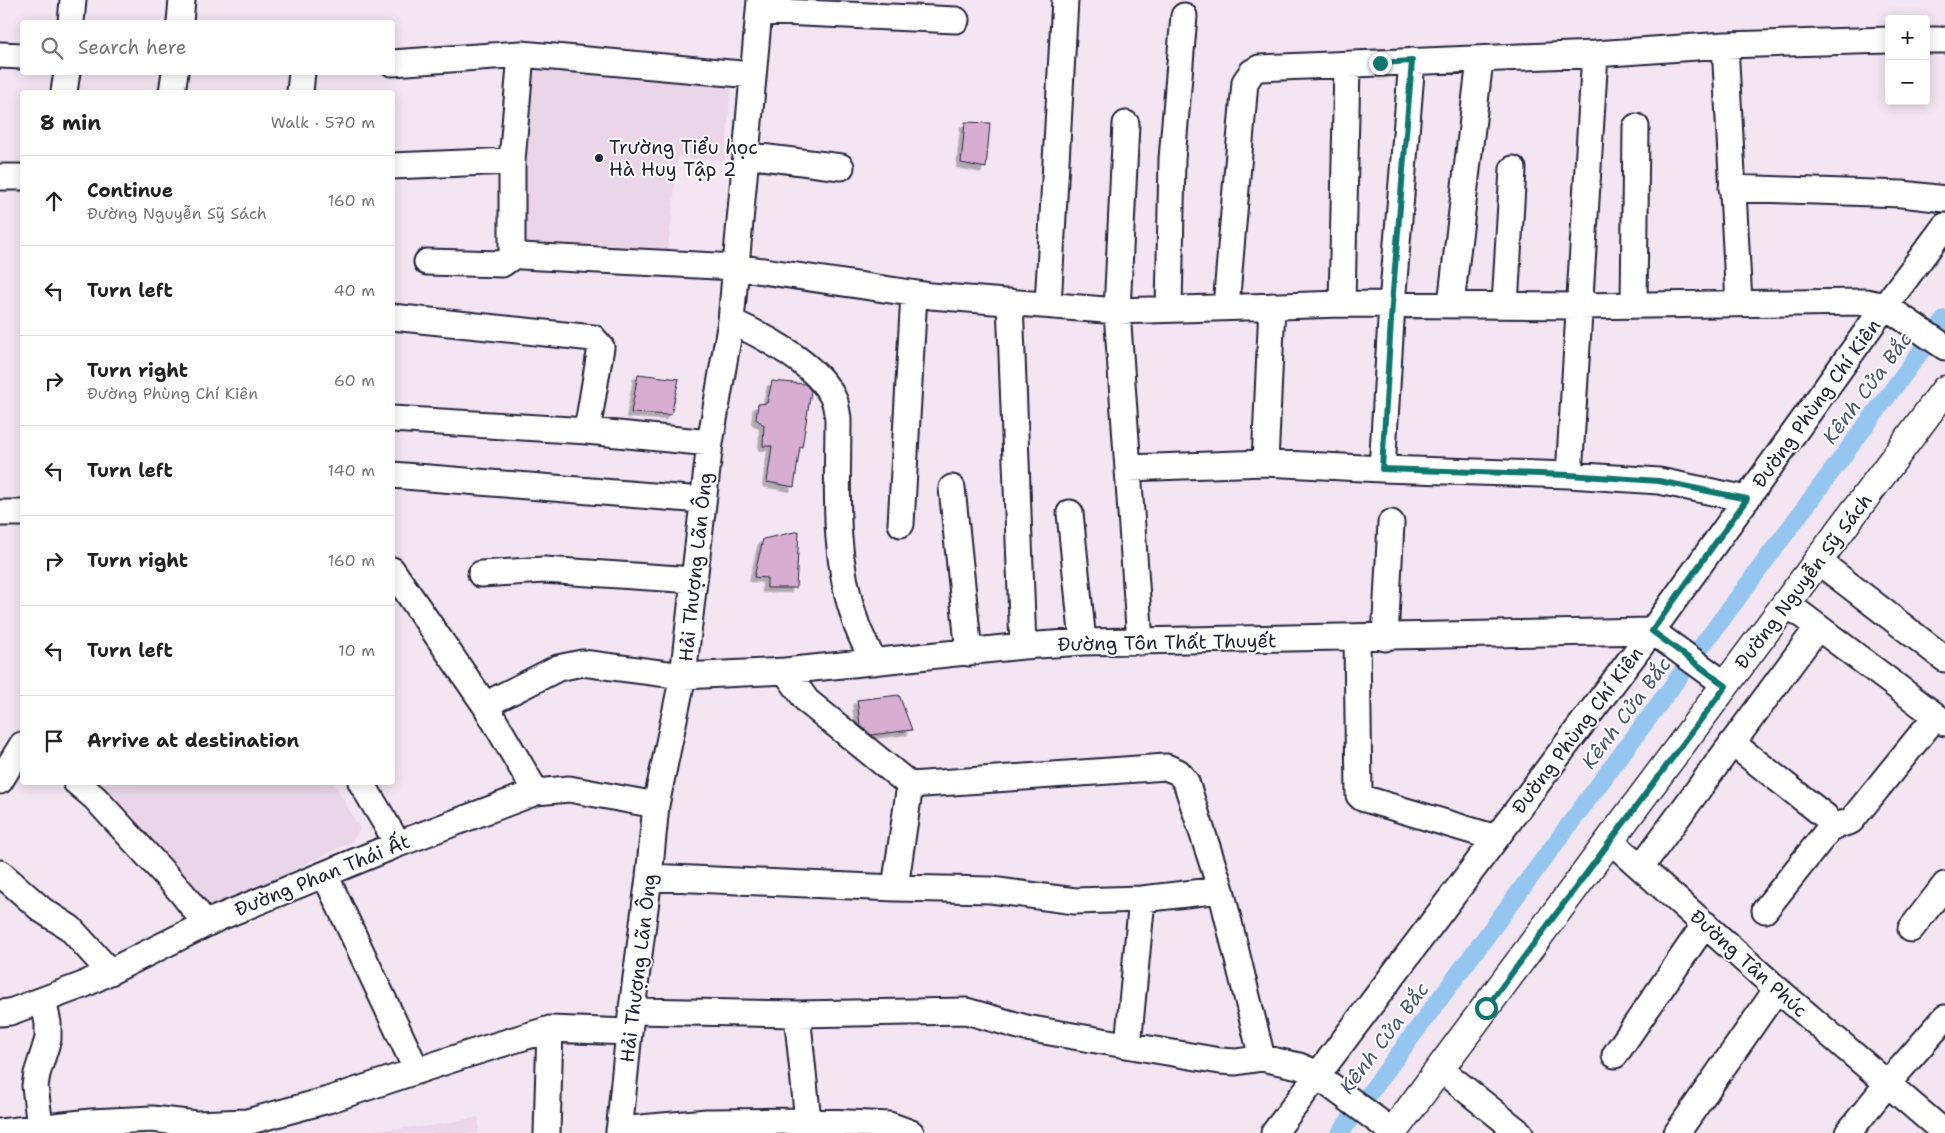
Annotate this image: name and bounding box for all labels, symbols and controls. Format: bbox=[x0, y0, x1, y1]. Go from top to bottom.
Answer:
map controls bbox=[1885, 15, 1930, 105]
button: + bbox=[1885, 15, 1930, 60]
search box bbox=[20, 20, 395, 75]
icon: search bbox=[38, 34, 66, 62]
text: Search here bbox=[78, 35, 187, 60]
route end bbox=[1369, 52, 1392, 75]
button: − bbox=[1885, 60, 1930, 105]
text: 8 min bbox=[40, 109, 101, 137]
text: Walk · 570 m bbox=[271, 112, 375, 133]
place label: Trường Tiểu học Hà Huy Tập 2 bbox=[609, 135, 758, 182]
marker: Trường Tiểu học Hà Huy Tập 2 bbox=[593, 152, 605, 164]
text: Continue bbox=[87, 178, 173, 203]
icon: ahead bbox=[40, 187, 68, 215]
text: 160 m bbox=[328, 190, 375, 211]
text: Đường Nguyễn Sỹ Sách bbox=[87, 203, 267, 224]
icon: left bbox=[40, 277, 68, 305]
text: Turn left bbox=[87, 278, 173, 303]
text: 40 m bbox=[333, 280, 375, 301]
street label: Đường Phùng Chí Kiên bbox=[1747, 314, 1886, 493]
water label: Kênh Cửa Bắc bbox=[1816, 327, 1918, 449]
text: Turn right bbox=[87, 358, 188, 383]
icon: right bbox=[40, 367, 68, 395]
text: 60 m bbox=[334, 370, 375, 391]
text: Đường Phùng Chí Kiên bbox=[87, 383, 258, 404]
icon: left bbox=[40, 457, 68, 485]
text: Turn left bbox=[87, 458, 173, 483]
text: 140 m bbox=[328, 460, 375, 481]
street label: Hải Thượng Lãn Ông bbox=[672, 471, 718, 663]
street label: Đường Nguyễn Sỹ Sách bbox=[1729, 489, 1878, 674]
icon: right bbox=[40, 547, 68, 575]
text: Turn right bbox=[87, 548, 188, 573]
text: 160 m bbox=[328, 550, 375, 571]
street label: Đường Tôn Thất Thuyết bbox=[1057, 628, 1277, 657]
icon: left bbox=[40, 637, 68, 665]
text: Turn left bbox=[87, 638, 173, 663]
text: 10 m bbox=[338, 640, 375, 661]
street label: Đường Phùng Chí Kiên bbox=[1506, 642, 1648, 819]
water label: Kênh Cửa Bắc bbox=[1575, 652, 1677, 774]
icon: arrive bbox=[40, 727, 68, 755]
text: Arrive at destination bbox=[87, 728, 299, 753]
street label: Đường Phan Thái Ất bbox=[230, 826, 413, 922]
street label: Hải Thượng Lãn Ông bbox=[614, 872, 662, 1064]
street label: Đường Tân Phúc bbox=[1685, 904, 1813, 1023]
water label: Kênh Cửa Bắc bbox=[1333, 977, 1435, 1099]
route start bbox=[1475, 997, 1498, 1020]

